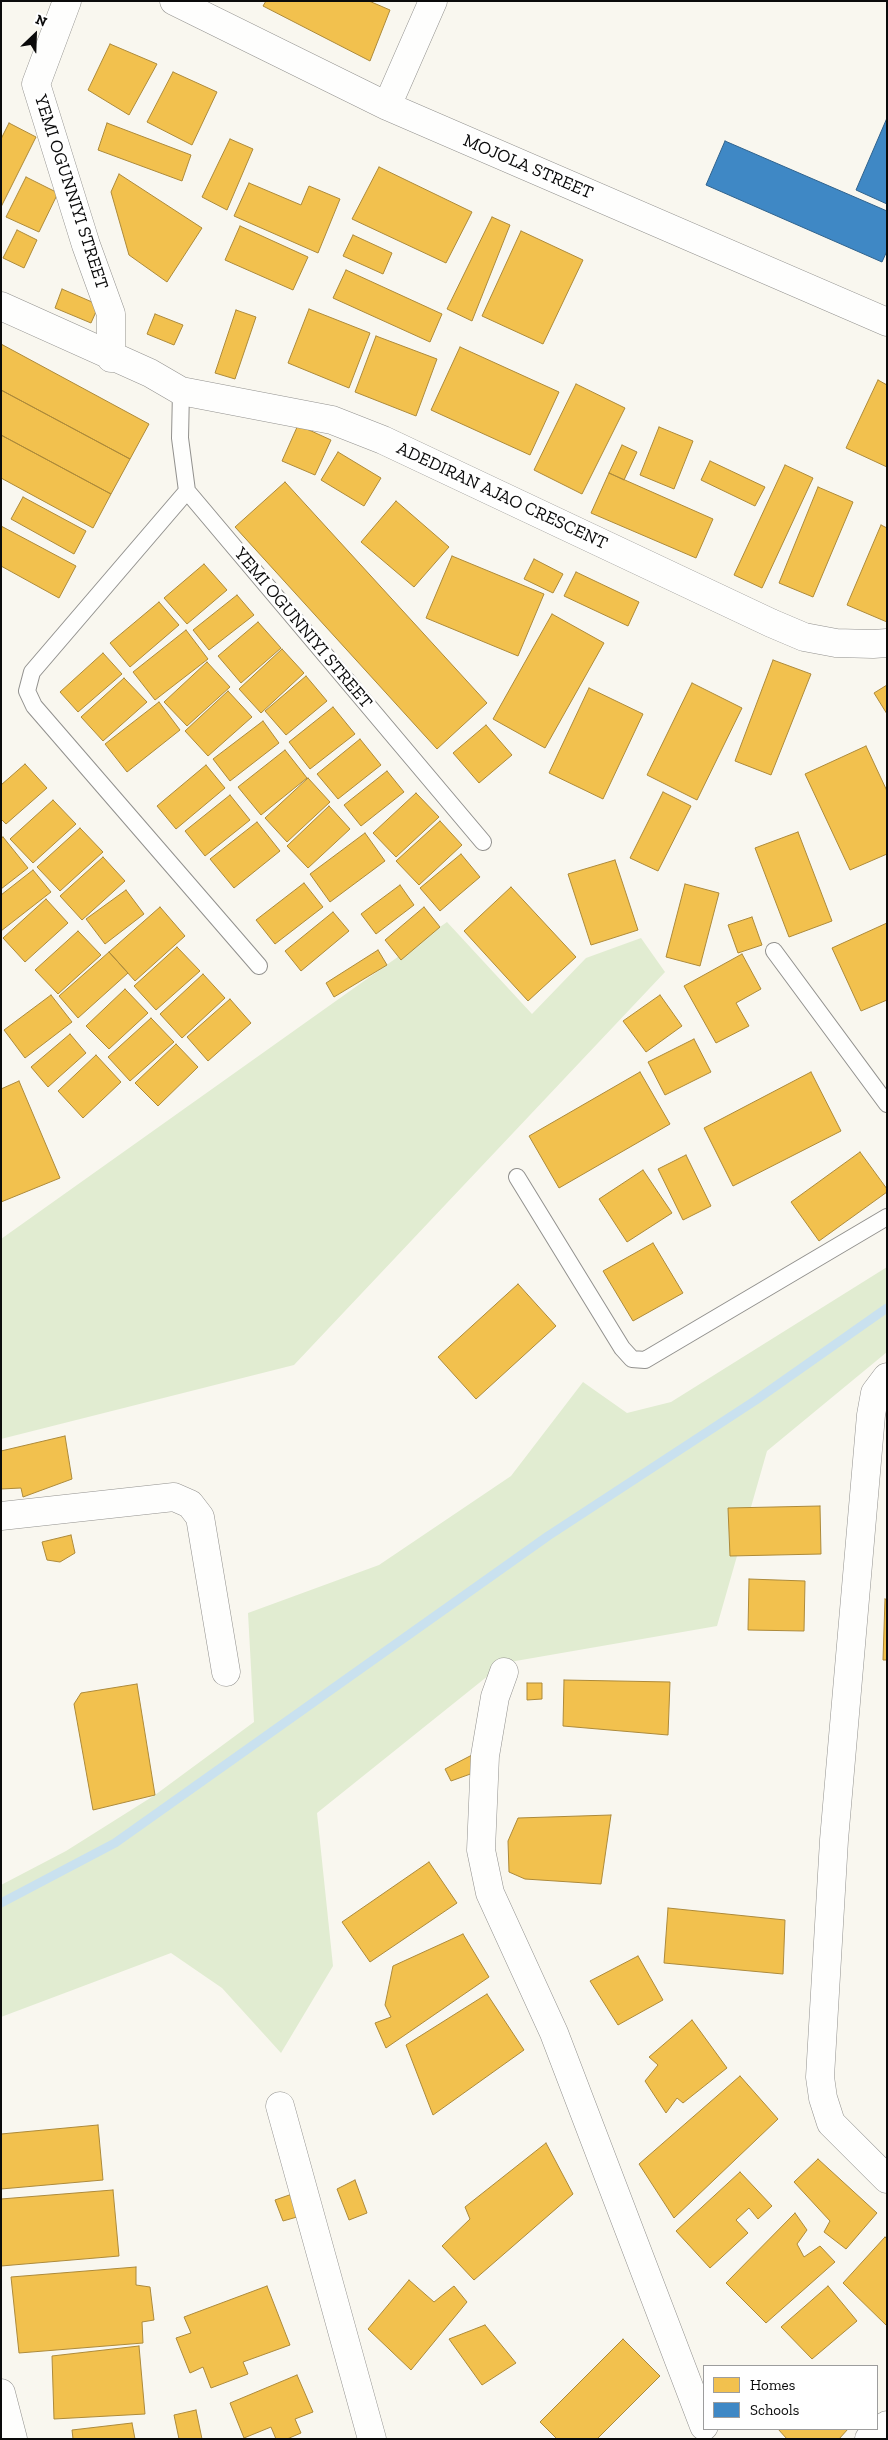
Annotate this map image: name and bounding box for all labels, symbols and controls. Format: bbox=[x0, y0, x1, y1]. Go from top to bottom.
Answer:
north arrow bbox=[10, 10, 60, 60]
text: N bbox=[33, 11, 50, 31]
street label: YEMI OGUNNIYI STREET bbox=[29, 92, 113, 292]
street label: MOJOLA STREET bbox=[460, 130, 596, 204]
street label: ADEDIRAN AJAO CRESCENT bbox=[393, 438, 611, 554]
street label: YEMI OGUNNIYI STREET bbox=[229, 543, 377, 713]
legend bbox=[703, 2365, 878, 2430]
text: Homes bbox=[750, 2376, 795, 2394]
text: Schools bbox=[750, 2401, 799, 2419]

